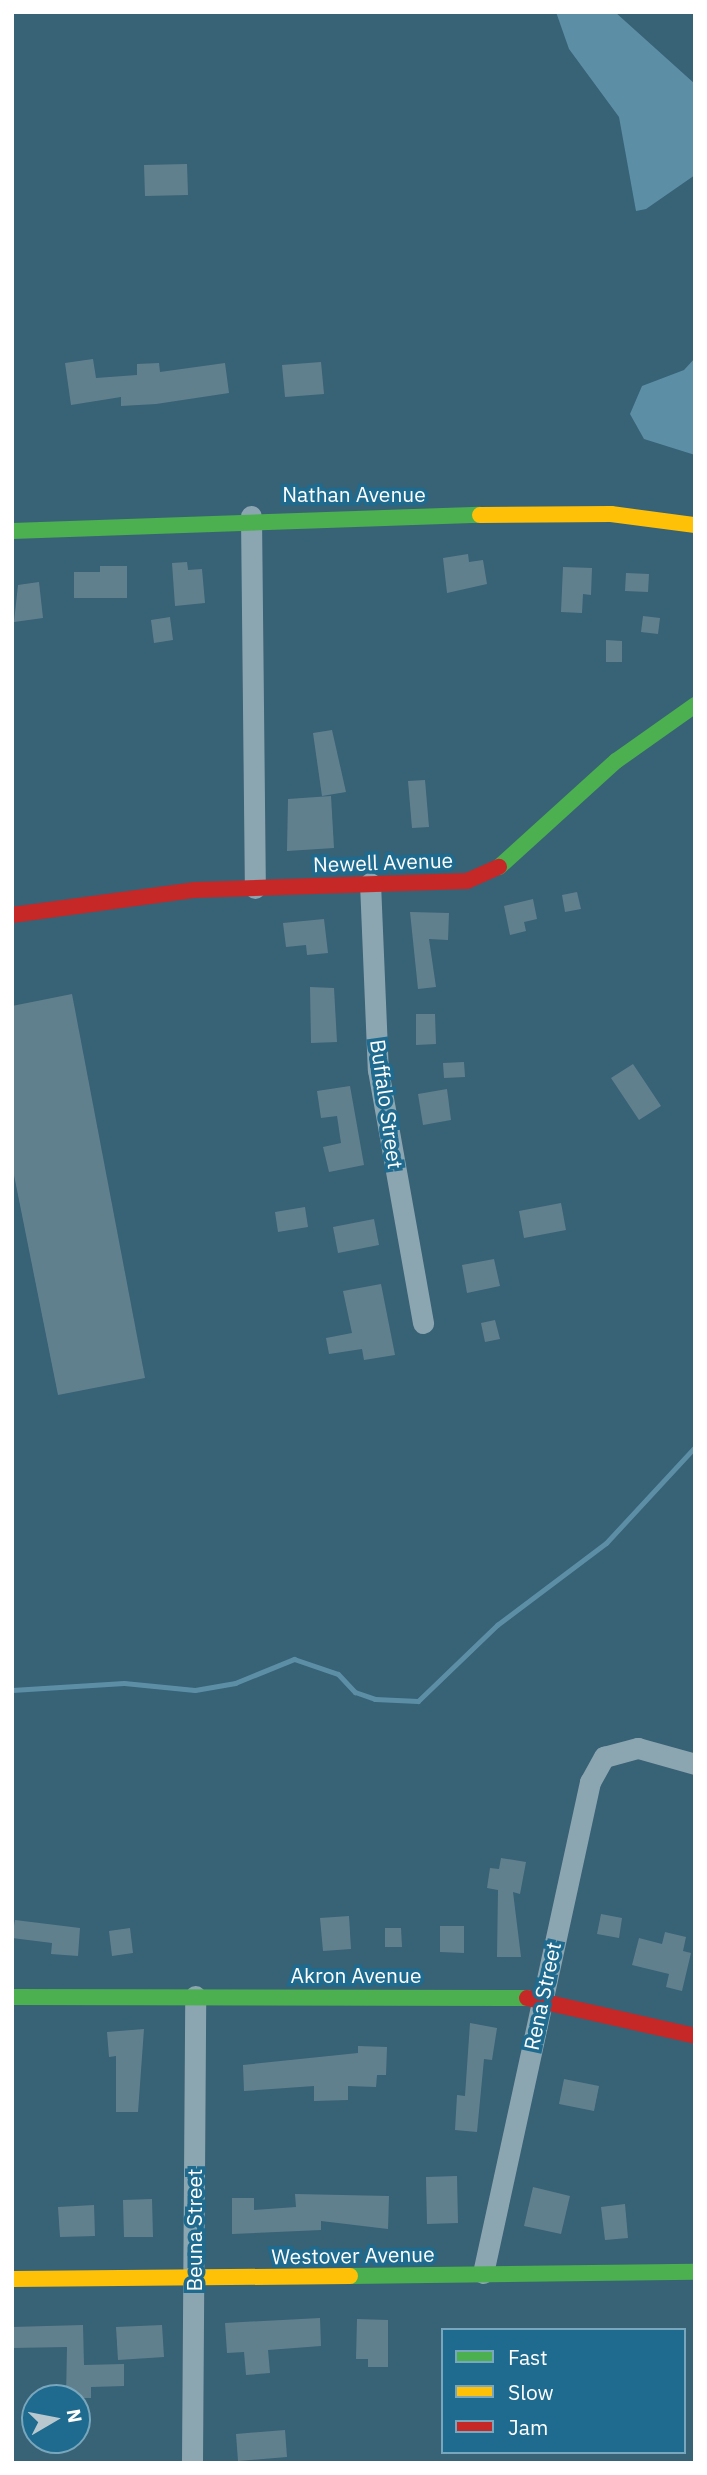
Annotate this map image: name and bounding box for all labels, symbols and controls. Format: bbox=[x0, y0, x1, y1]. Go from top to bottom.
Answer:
street label: Nathan Avenue bbox=[282, 481, 426, 507]
street label: Newell Avenue bbox=[312, 847, 454, 877]
street label: Buffalo Street bbox=[365, 1038, 409, 1170]
street label: Rena Street bbox=[518, 1939, 566, 2053]
street label: Akron Avenue bbox=[291, 1962, 421, 1988]
street label: Beuna Street bbox=[181, 2169, 207, 2291]
street label: Westover Avenue bbox=[271, 2241, 435, 2269]
legend bbox=[441, 2328, 686, 2454]
text: Fast bbox=[508, 2343, 548, 2371]
text: Slow bbox=[508, 2378, 554, 2406]
north arrow bbox=[21, 2384, 91, 2454]
text: N bbox=[62, 2407, 88, 2425]
text: Jam bbox=[508, 2413, 548, 2441]

